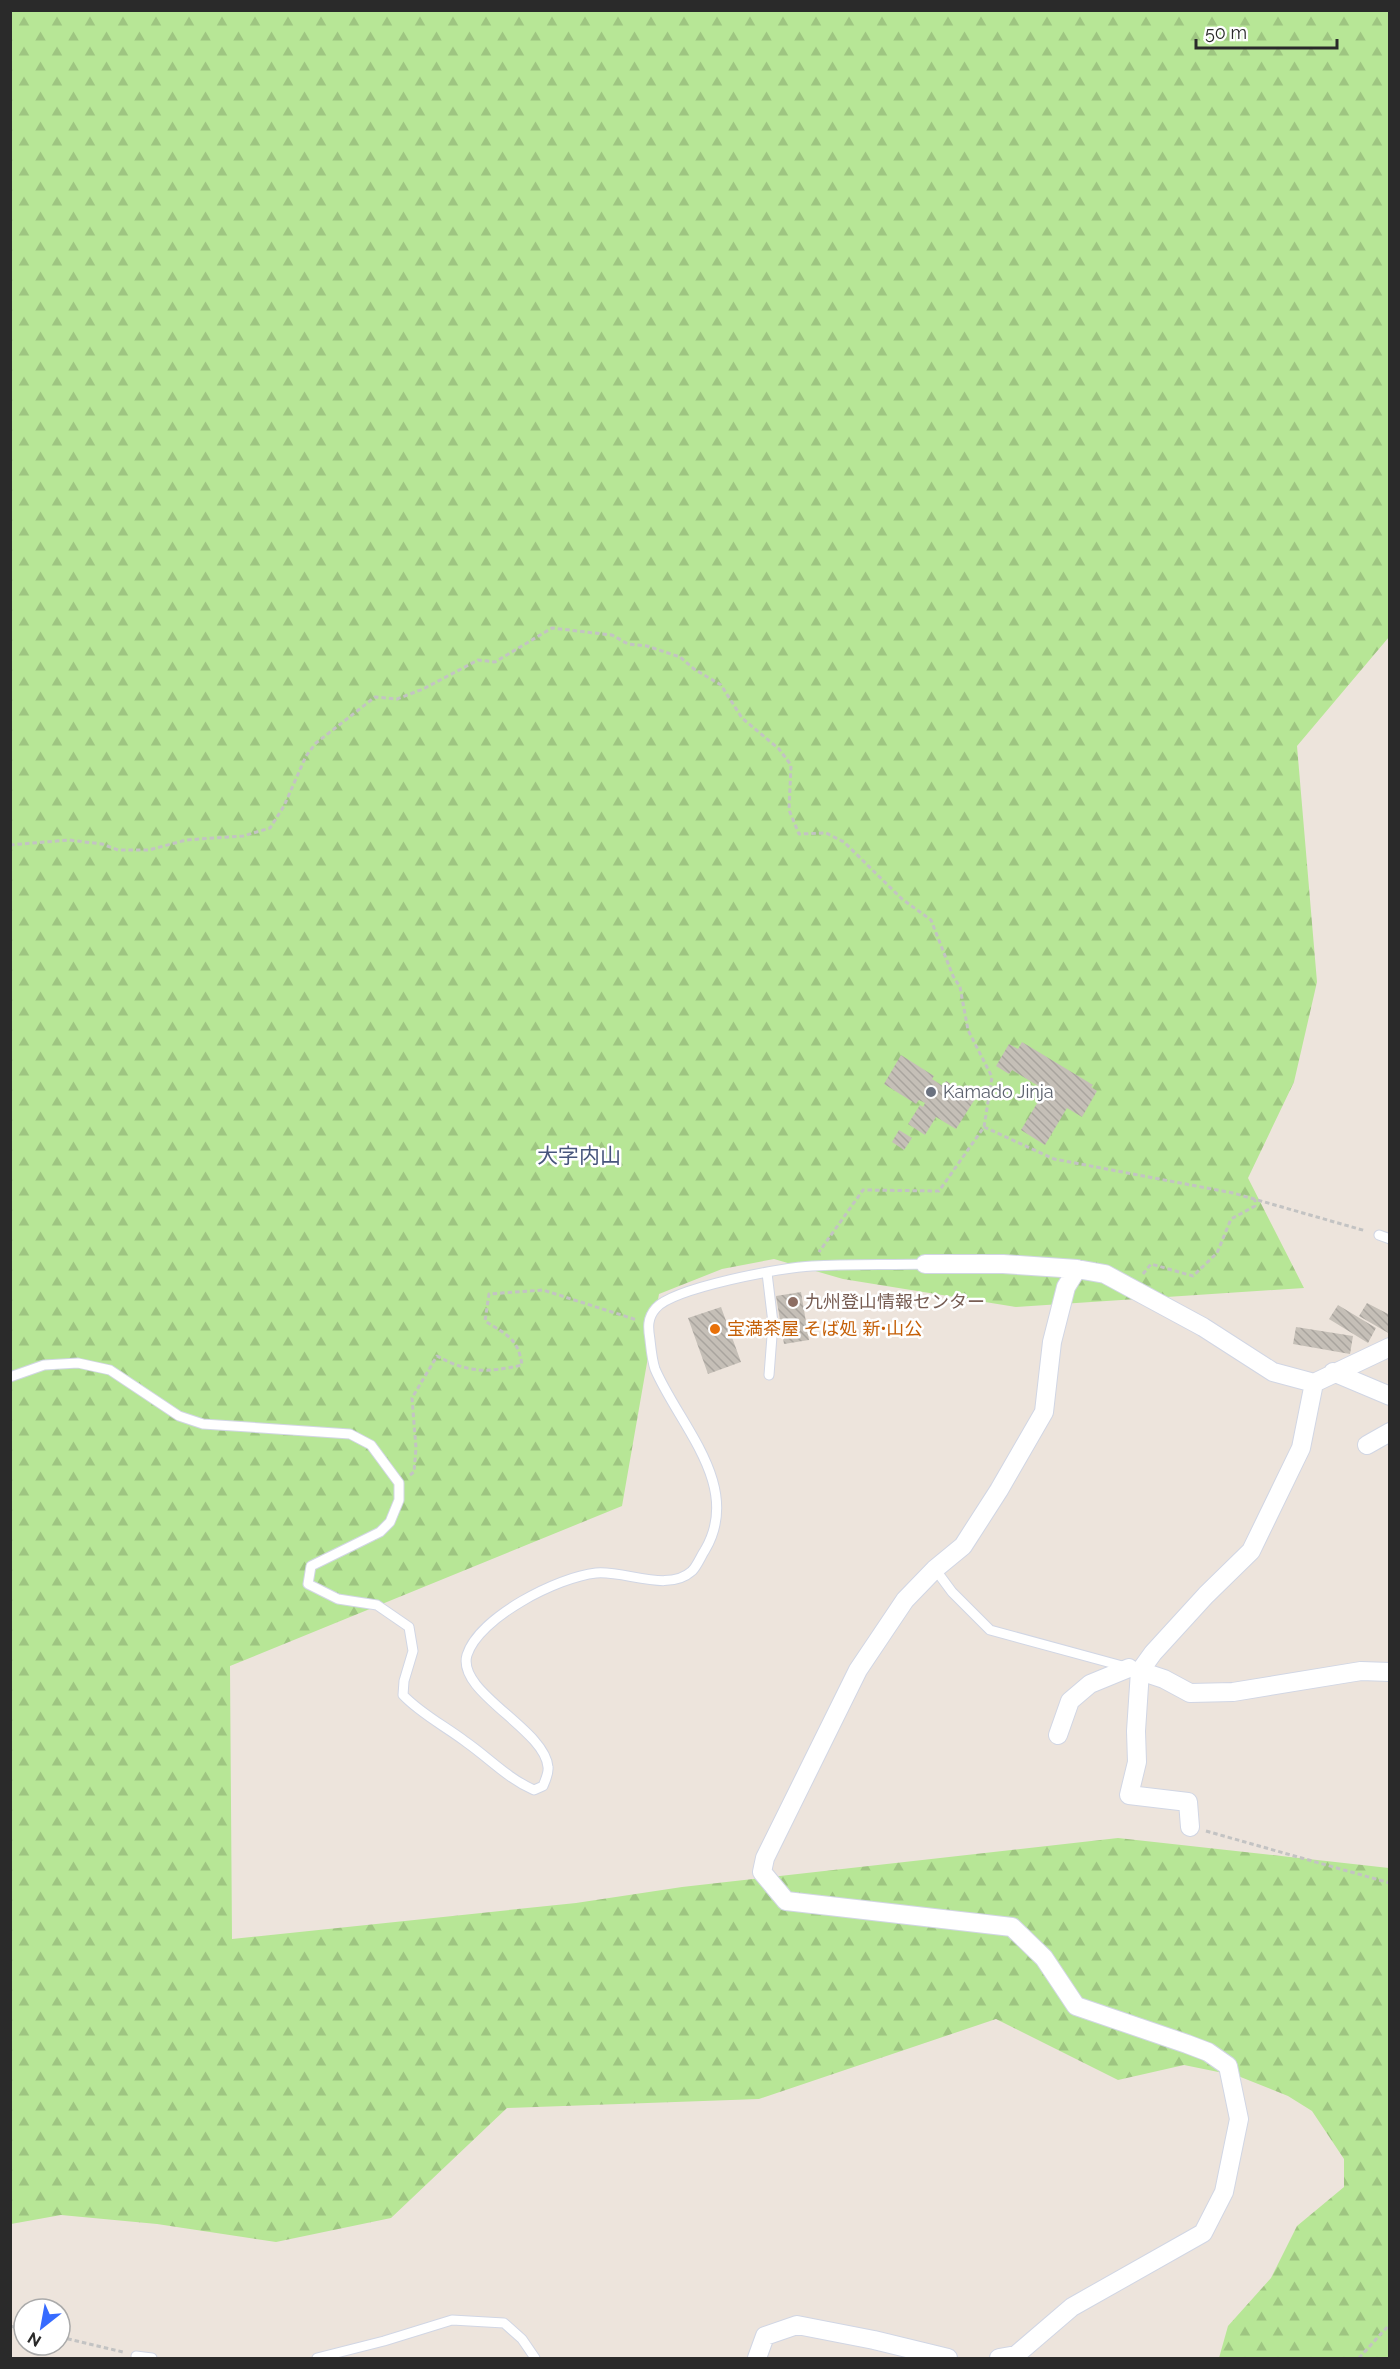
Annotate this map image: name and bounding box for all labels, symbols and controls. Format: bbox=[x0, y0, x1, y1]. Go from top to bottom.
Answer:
scale bar bbox=[1196, 12, 1337, 50]
text: 50 m bbox=[1205, 22, 1247, 43]
place label: Kamado Jinja bbox=[943, 1081, 1054, 1102]
marker: Kamado Jinja bbox=[924, 1085, 938, 1099]
district label: 大字内山 bbox=[537, 1143, 621, 1168]
place label: 九州登山情報センター bbox=[805, 1291, 985, 1312]
marker: 九州登山情報センター bbox=[786, 1295, 800, 1309]
place label: 宝満茶屋 そば処 新•山公 bbox=[727, 1318, 923, 1339]
marker: 宝満茶屋 そば処 新•山公 bbox=[708, 1322, 722, 1336]
north arrow bbox=[12, 2297, 72, 2357]
text: N bbox=[24, 2328, 45, 2351]

